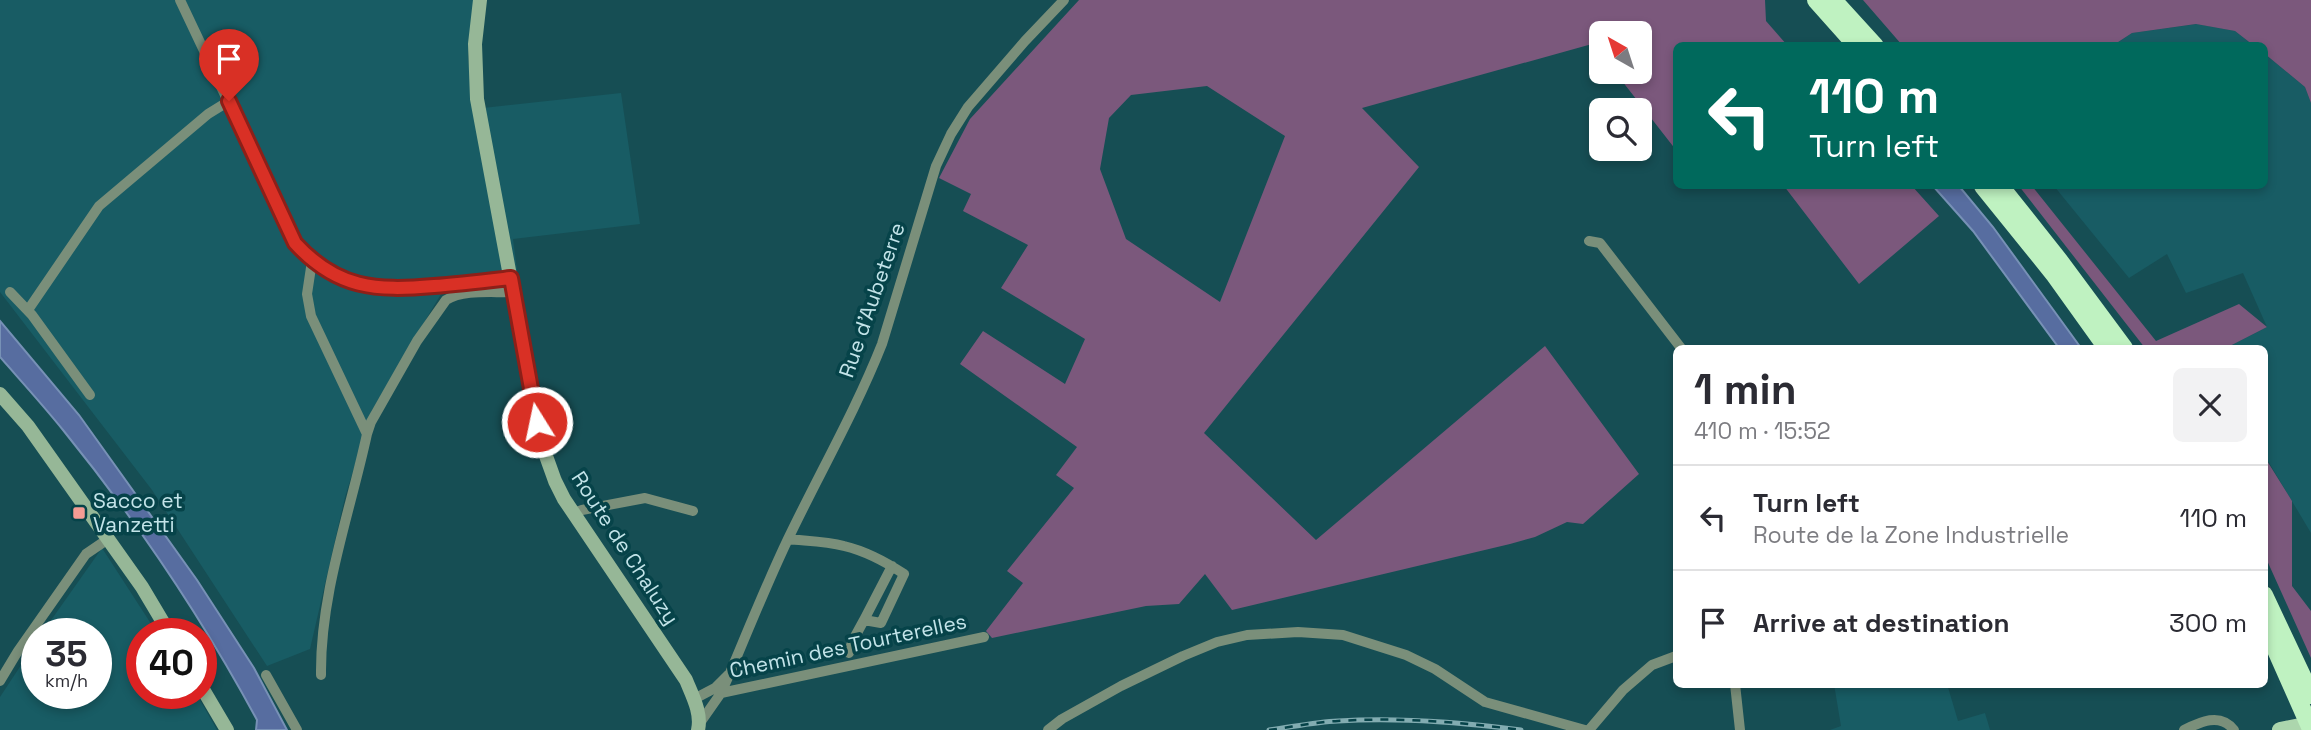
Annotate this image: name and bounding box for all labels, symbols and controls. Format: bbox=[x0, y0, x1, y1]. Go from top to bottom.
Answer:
north arrow bbox=[1589, 21, 1652, 84]
map controls bbox=[1589, 21, 1652, 161]
pin bbox=[199, 29, 259, 101]
icon: arrive bbox=[210, 40, 248, 78]
text: 110 m bbox=[1809, 65, 1939, 127]
icon: left bbox=[1694, 70, 1785, 161]
button: search bbox=[1589, 98, 1652, 161]
text: Turn left bbox=[1809, 126, 1939, 166]
street label: Rue d'Aubeterre bbox=[832, 219, 911, 381]
text: 1 min bbox=[1694, 363, 1797, 416]
button: close bbox=[2173, 368, 2247, 442]
position arrow bbox=[500, 385, 574, 459]
text: 410 m · 15:52 bbox=[1694, 416, 1831, 446]
street label: Route de Chaluzy bbox=[566, 466, 685, 630]
text: Turn left bbox=[1753, 486, 1860, 520]
place label: Sacco et Vanzetti bbox=[93, 487, 183, 538]
icon: left bbox=[1694, 499, 1732, 537]
text: 110 m bbox=[2180, 501, 2247, 535]
marker: Sacco et Vanzetti bbox=[71, 505, 87, 521]
text: Route de la Zone Industrielle bbox=[1753, 520, 2069, 550]
icon: arrive bbox=[1694, 604, 1732, 642]
text: Arrive at destination bbox=[1753, 606, 2010, 640]
text: 300 m bbox=[2169, 606, 2247, 640]
street label: Chemin des Tourterelles bbox=[727, 607, 969, 684]
speed limit sign: 40 bbox=[126, 618, 217, 709]
text: 35 bbox=[45, 632, 88, 676]
text: km/h bbox=[45, 669, 88, 692]

